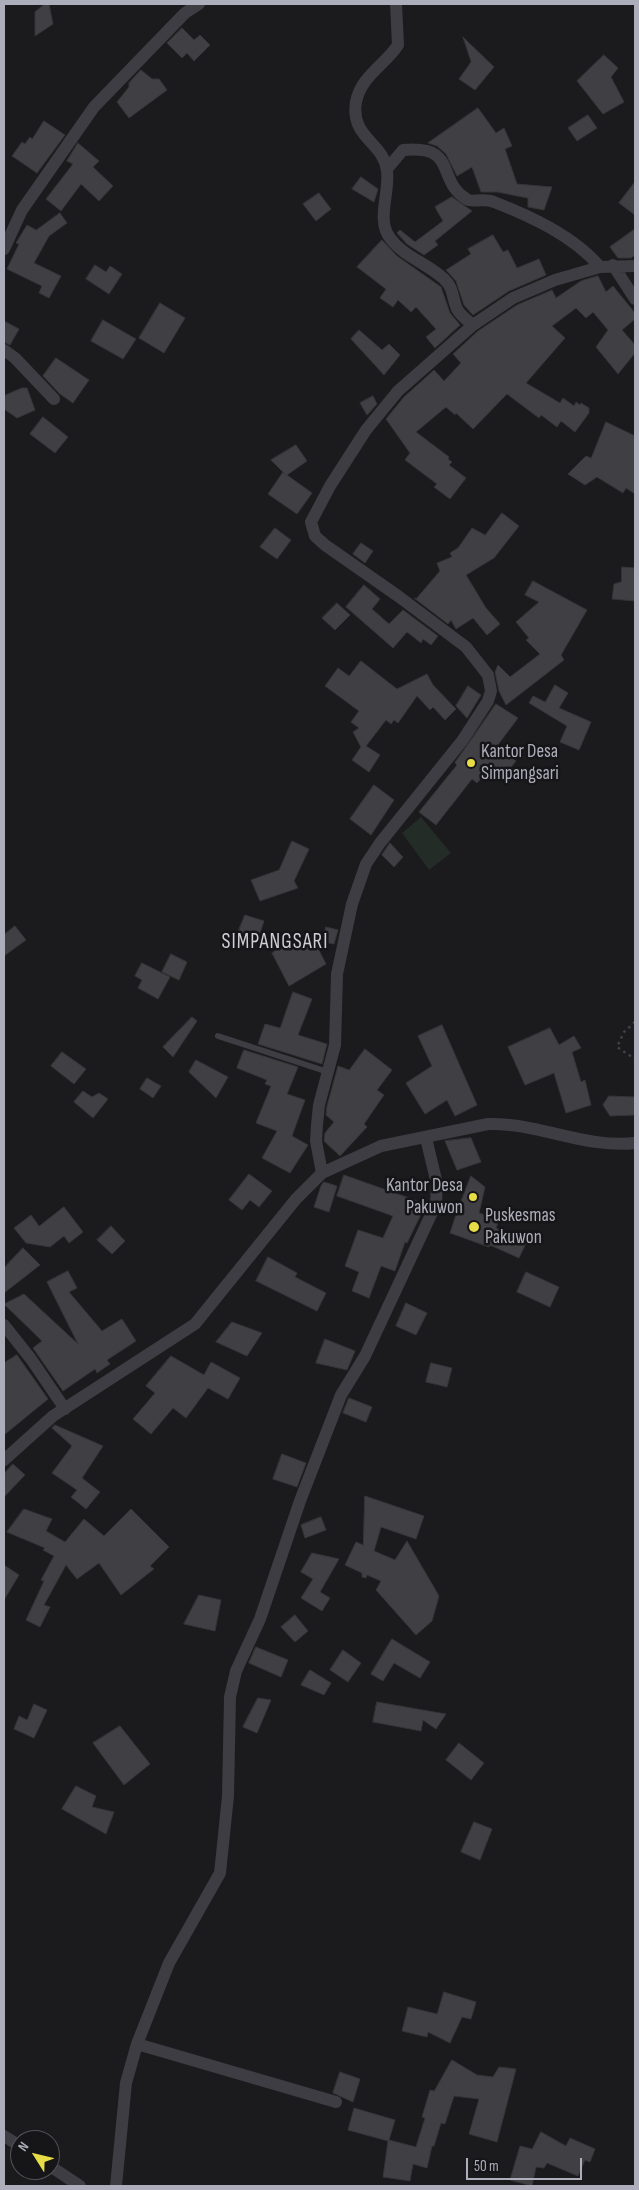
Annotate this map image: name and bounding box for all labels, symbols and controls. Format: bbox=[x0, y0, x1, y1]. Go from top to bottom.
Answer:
place label: Kantor Desa Simpangsari bbox=[481, 741, 559, 785]
marker: Kantor Desa Simpangsari bbox=[465, 757, 477, 769]
district label: SIMPANGSARI bbox=[220, 930, 330, 956]
place label: Kantor Desa Pakuwon bbox=[386, 1175, 463, 1219]
marker: Kantor Desa Pakuwon bbox=[467, 1191, 479, 1203]
place label: Puskesmas Pakuwon bbox=[485, 1205, 556, 1249]
marker: Puskesmas Pakuwon bbox=[467, 1220, 481, 1234]
north arrow bbox=[10, 2130, 60, 2180]
text: N bbox=[14, 2138, 32, 2155]
scale bar bbox=[469, 2148, 585, 2180]
text: 50 m bbox=[474, 2157, 499, 2176]

